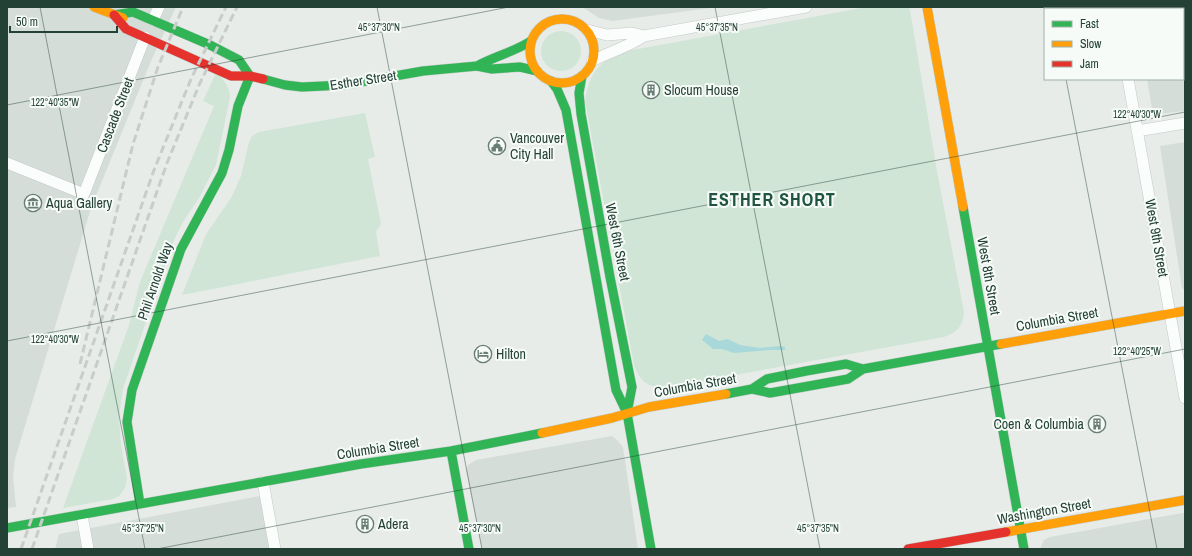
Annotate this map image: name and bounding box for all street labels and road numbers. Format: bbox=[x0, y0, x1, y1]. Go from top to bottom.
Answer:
street label: Esther Street bbox=[328, 66, 398, 94]
street label: Cascade Street bbox=[92, 75, 138, 155]
street label: West 9th Street bbox=[1141, 198, 1173, 278]
street label: West 6th Street bbox=[602, 202, 634, 282]
street label: West 8th Street bbox=[973, 236, 1005, 316]
street label: Phil Arnold Way bbox=[133, 239, 177, 322]
street label: Columbia Street bbox=[1015, 303, 1099, 335]
street label: Columbia Street bbox=[653, 369, 737, 401]
street label: Columbia Street bbox=[336, 433, 420, 463]
street label: Washington Street bbox=[996, 494, 1092, 528]

